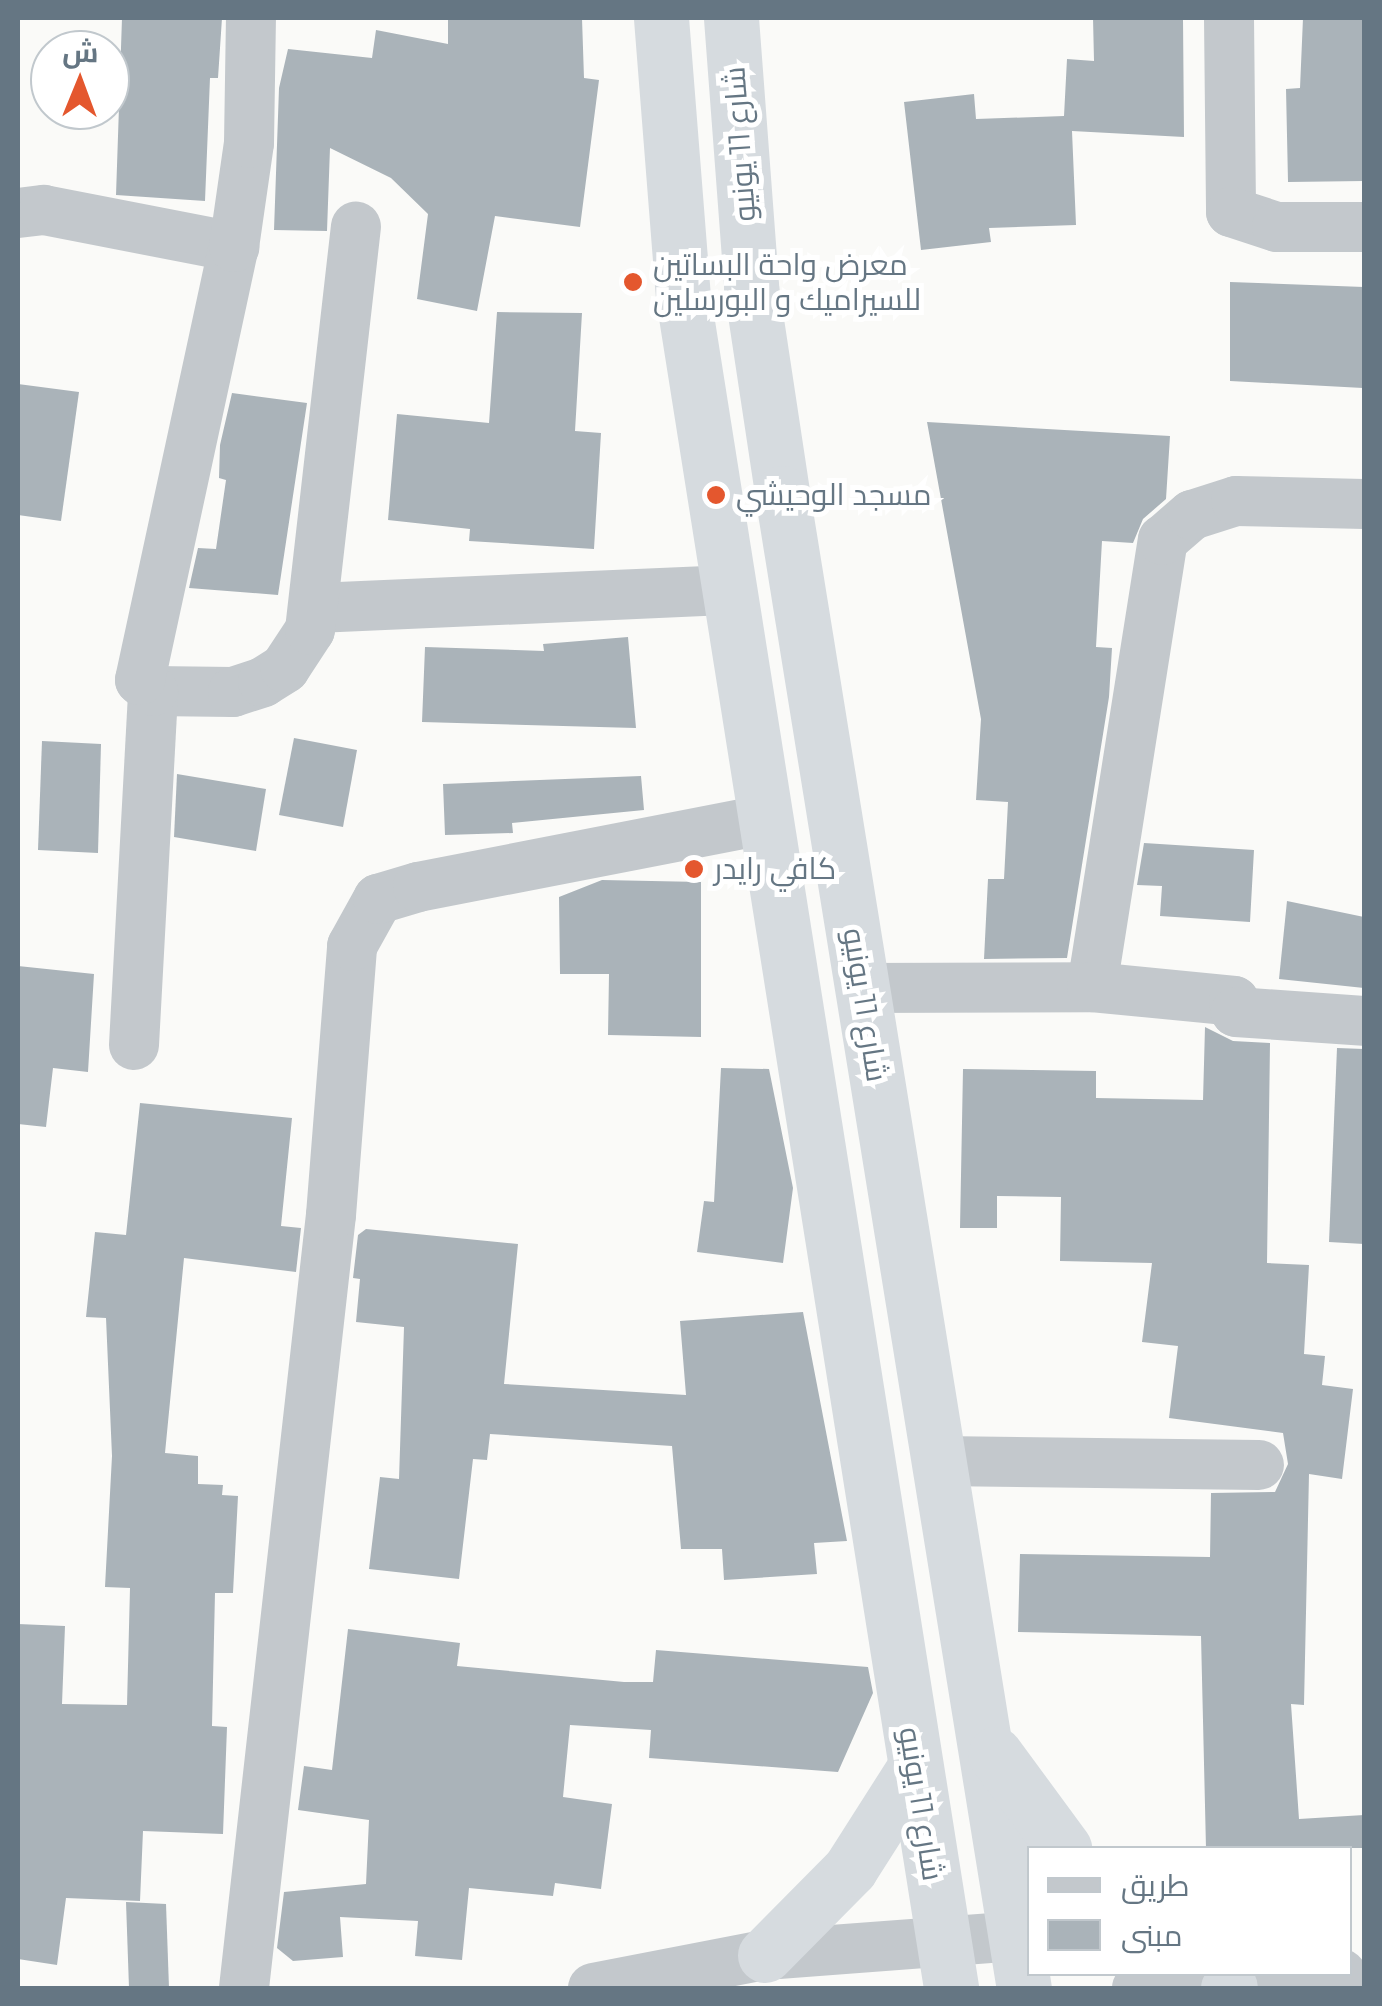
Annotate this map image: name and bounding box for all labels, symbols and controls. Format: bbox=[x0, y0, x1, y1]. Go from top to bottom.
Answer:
north arrow bbox=[30, 30, 130, 130]
text: ش bbox=[62, 35, 99, 69]
street label: شارع 11 يونيو bbox=[717, 65, 763, 223]
place label: معرض واحة البساتين للسيراميك و البورسلين bbox=[653, 247, 921, 318]
marker: معرض واحة البساتين للسيراميك و البورسلين bbox=[622, 271, 644, 293]
place label: مسجد الوحيشي bbox=[736, 477, 932, 513]
marker: مسجد الوحيشي bbox=[705, 484, 727, 506]
place label: كافي رايدر bbox=[714, 851, 836, 887]
marker: كافي رايدر bbox=[683, 858, 705, 880]
street label: شارع 11 يونيو bbox=[835, 926, 895, 1084]
street label: شارع 11 يونيو bbox=[891, 1725, 951, 1883]
legend bbox=[1027, 1846, 1352, 1976]
text: طريق bbox=[1121, 1867, 1190, 1904]
text: مبنى bbox=[1121, 1917, 1182, 1954]

